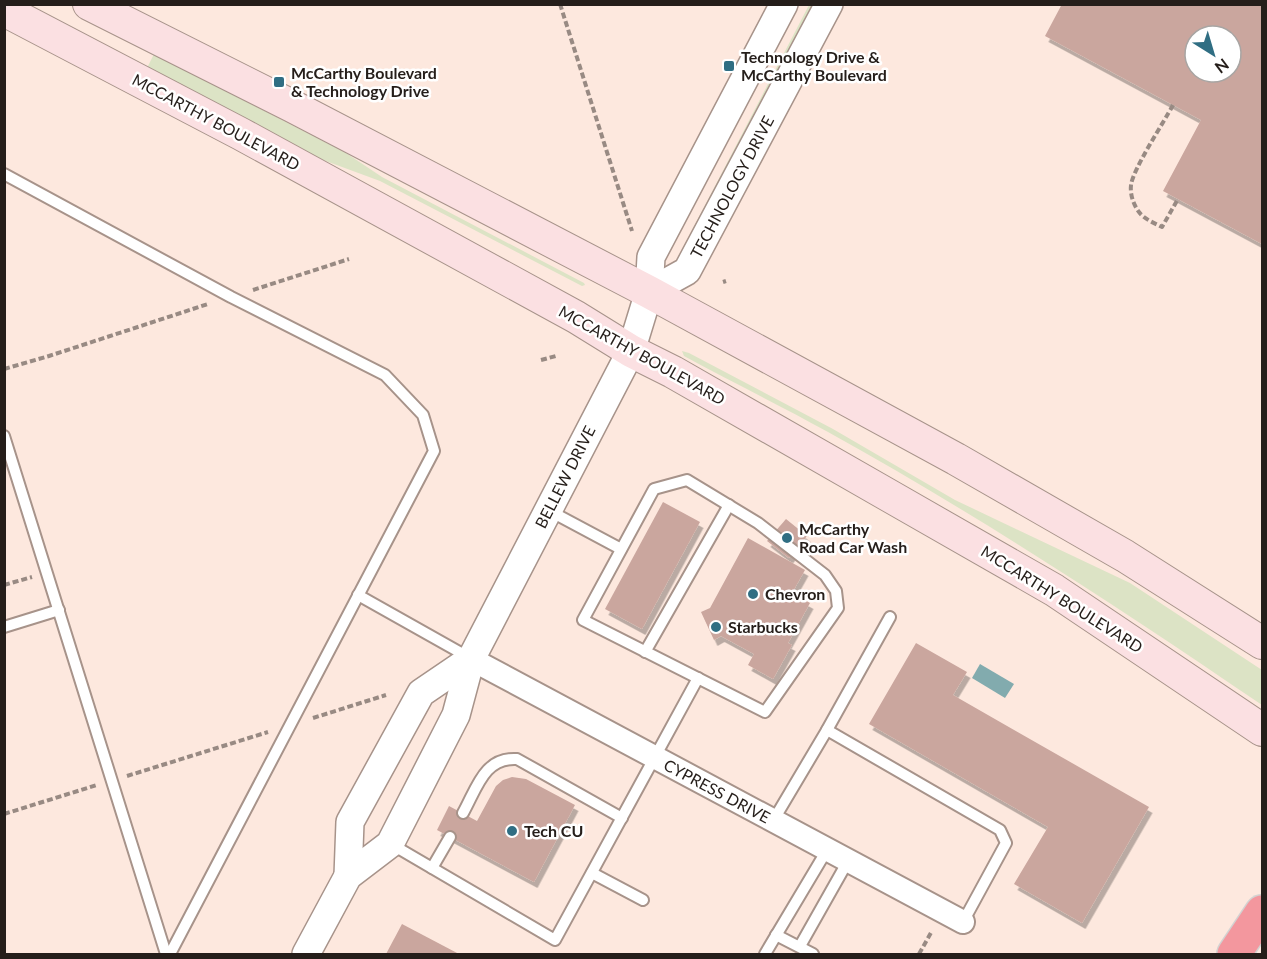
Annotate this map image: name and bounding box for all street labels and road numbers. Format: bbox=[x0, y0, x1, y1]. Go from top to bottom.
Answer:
street label: MCCARTHY BOULEVARD bbox=[129, 69, 303, 174]
street label: TECHNOLOGY DRIVE bbox=[686, 112, 777, 261]
street label: MCCARTHY BOULEVARD bbox=[556, 301, 729, 408]
street label: BELLEW DRIVE bbox=[531, 422, 599, 531]
street label: MCCARTHY BOULEVARD bbox=[978, 541, 1147, 656]
street label: CYPRESS DRIVE bbox=[661, 755, 774, 827]

